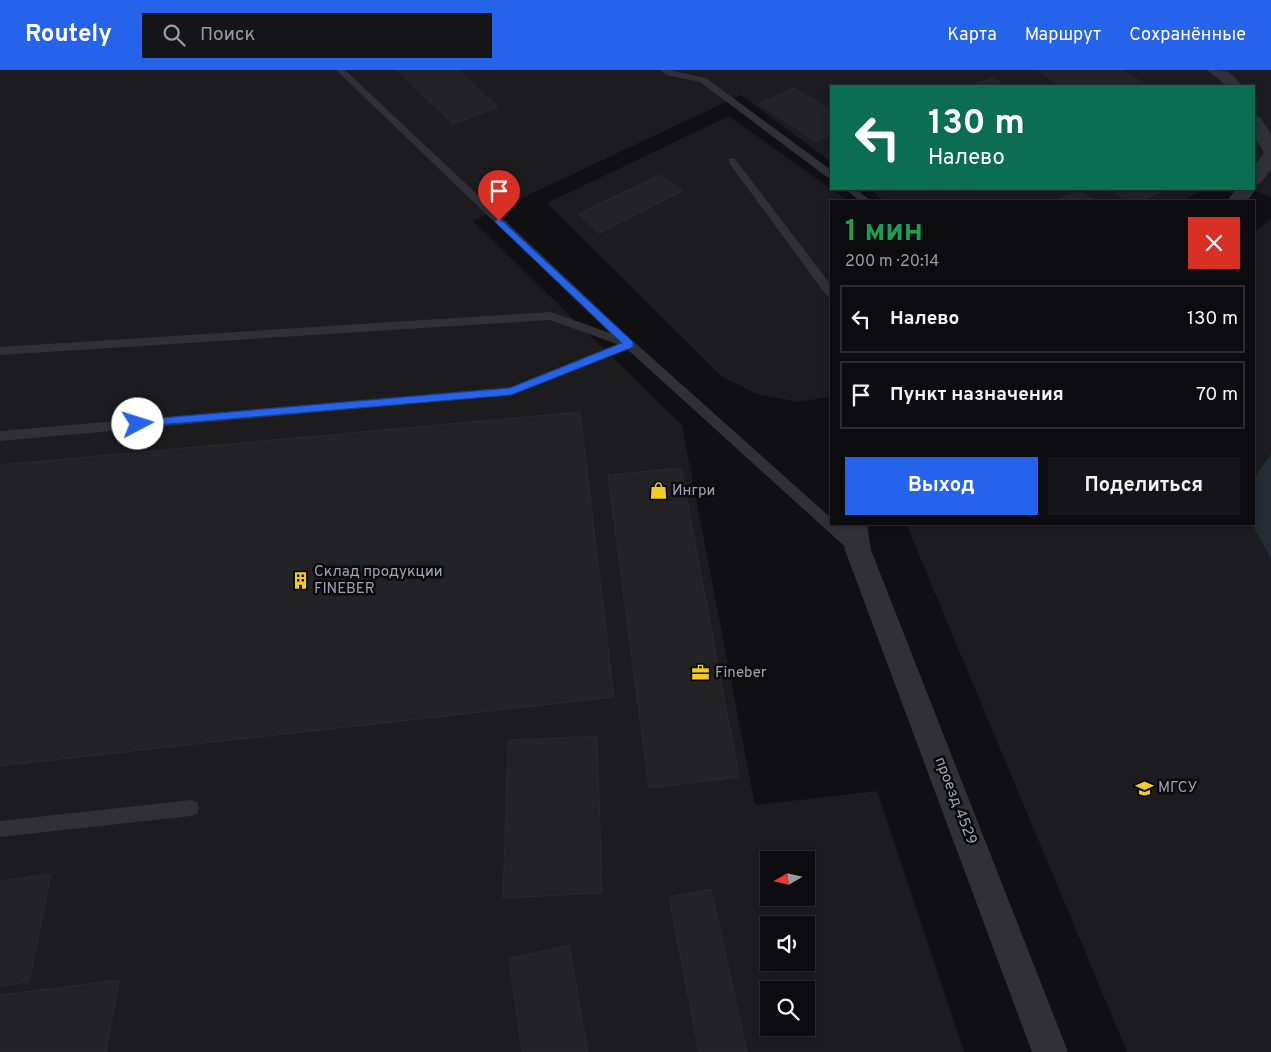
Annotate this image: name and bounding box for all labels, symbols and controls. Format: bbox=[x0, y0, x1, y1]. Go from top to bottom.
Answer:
search box bbox=[142, 13, 492, 58]
text: Routely bbox=[25, 20, 112, 50]
icon: search bbox=[160, 21, 188, 49]
text: Поиск bbox=[200, 23, 255, 47]
text: Карта bbox=[947, 24, 997, 47]
text: Маршрут bbox=[1025, 24, 1101, 47]
text: Сохранённые bbox=[1129, 24, 1246, 47]
text: 130 m bbox=[928, 102, 1025, 146]
icon: left bbox=[845, 105, 910, 170]
text: Налево bbox=[928, 145, 1005, 172]
pin bbox=[478, 170, 520, 221]
icon: arrive bbox=[485, 177, 513, 205]
text: 1 мин bbox=[845, 214, 923, 251]
button: close bbox=[1188, 217, 1240, 269]
text: 200 m · 20:14 bbox=[845, 252, 939, 272]
icon: left bbox=[847, 305, 875, 333]
text: Налево bbox=[890, 307, 959, 331]
text: 130 m bbox=[1187, 307, 1238, 331]
icon: arrive bbox=[847, 381, 875, 409]
text: Пункт назначения bbox=[890, 383, 1064, 407]
text: 70 m bbox=[1196, 383, 1238, 407]
position arrow bbox=[111, 397, 163, 449]
button: Выход bbox=[845, 457, 1038, 515]
button: Поделиться bbox=[1048, 457, 1240, 515]
shop icon: Ингри bbox=[648, 481, 668, 501]
place label: Ингри bbox=[672, 482, 715, 501]
place label: Склад продукции FINEBER bbox=[314, 563, 443, 599]
building icon: Склад продукции FINEBER bbox=[290, 571, 310, 591]
office icon: Fineber bbox=[691, 663, 711, 683]
place label: Fineber bbox=[715, 664, 767, 683]
street label: проезд 4529 bbox=[930, 755, 980, 847]
school or university icon: МГСУ bbox=[1134, 778, 1154, 798]
place label: МГСУ bbox=[1158, 779, 1198, 798]
north arrow bbox=[760, 851, 815, 906]
map controls bbox=[760, 851, 815, 1036]
button: sound bbox=[760, 916, 815, 971]
button: search bbox=[760, 981, 815, 1036]

